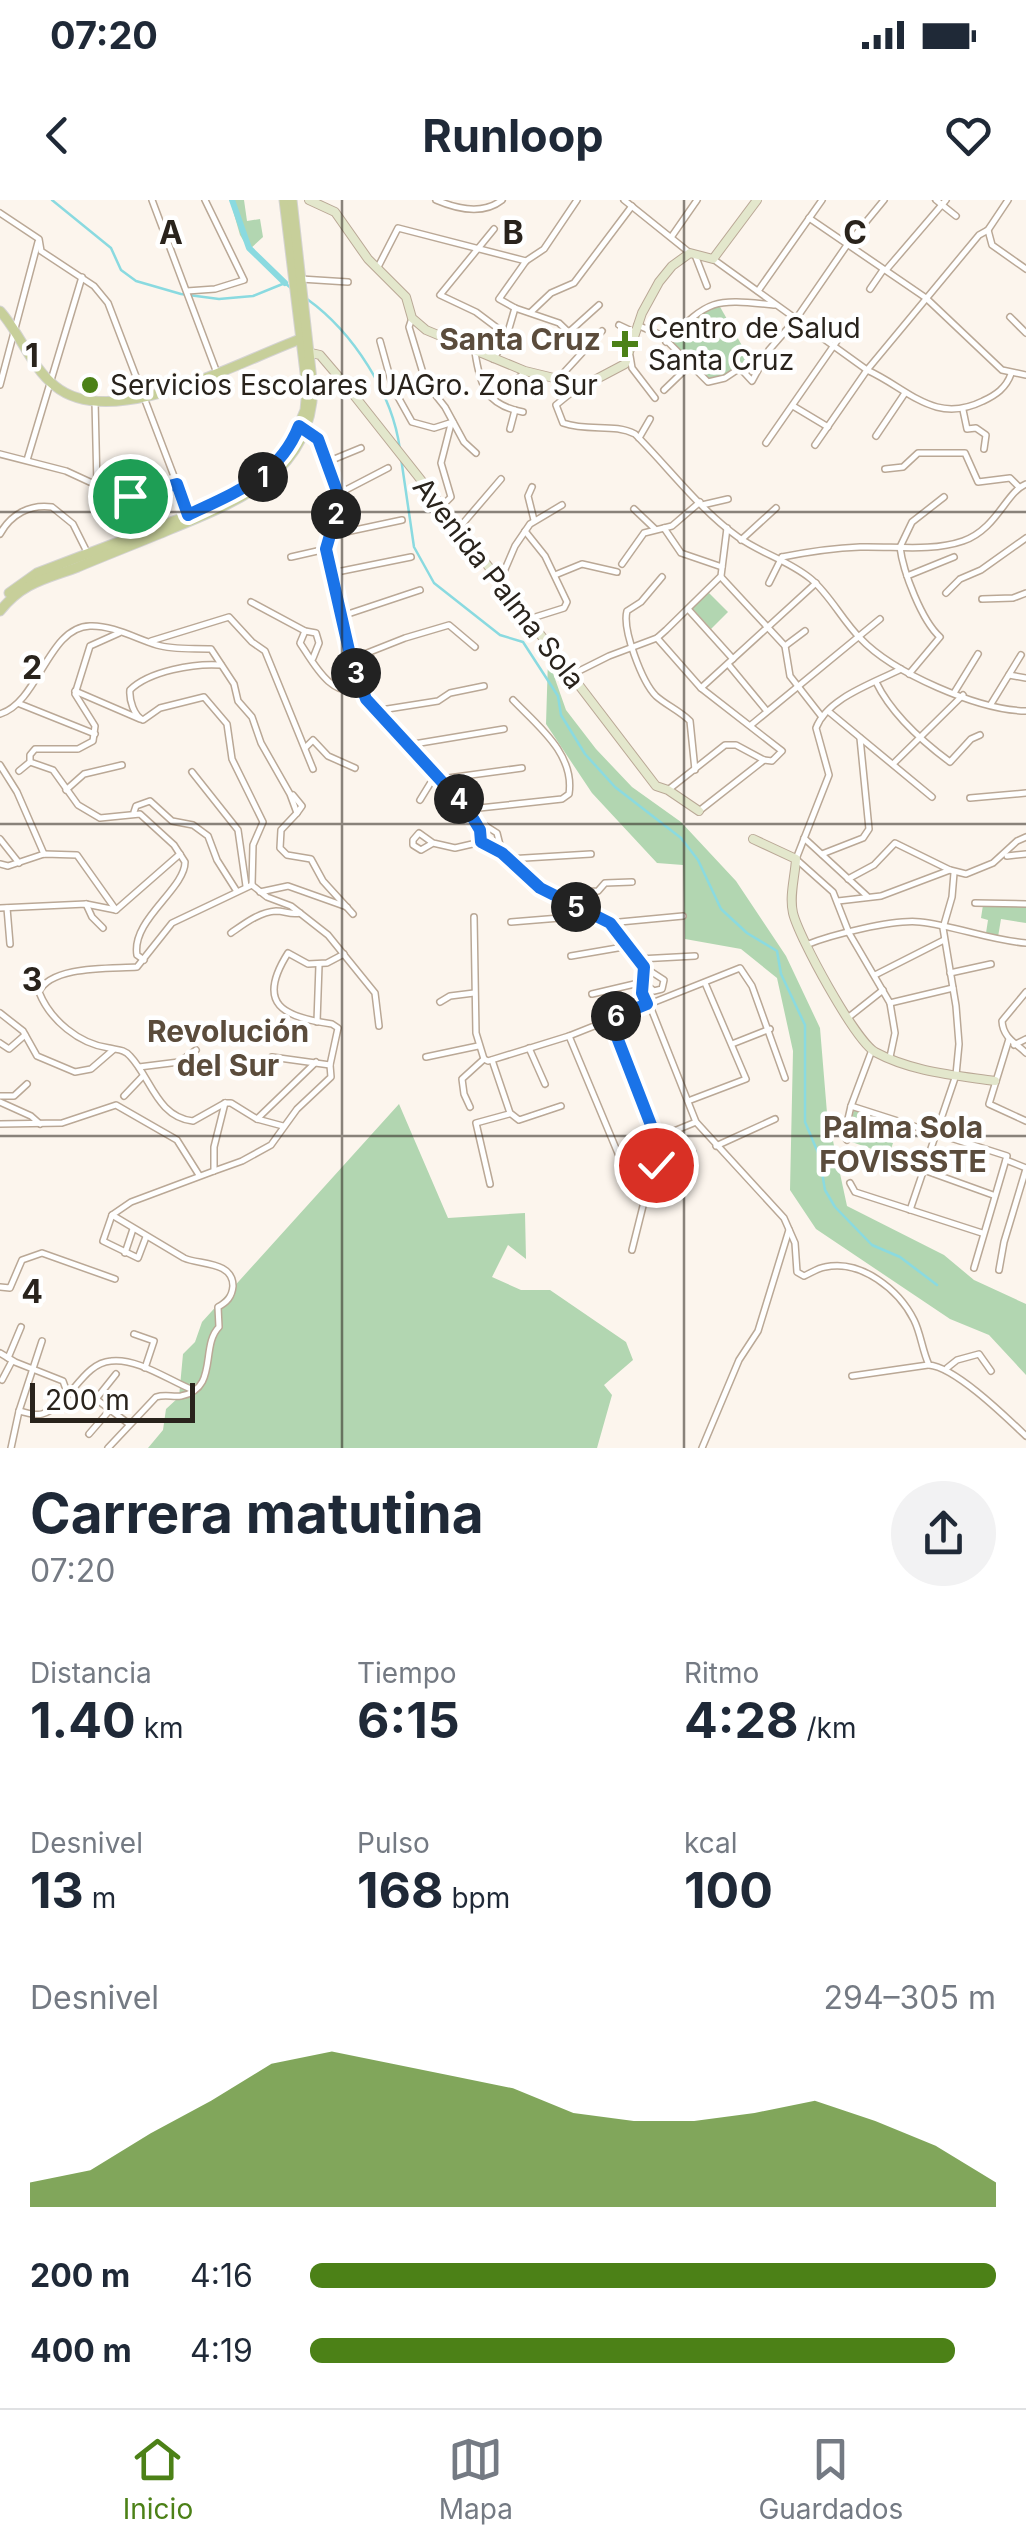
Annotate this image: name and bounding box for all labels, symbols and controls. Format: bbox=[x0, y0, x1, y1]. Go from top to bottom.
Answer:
text: 07:20 bbox=[50, 12, 158, 58]
icon: back bbox=[30, 108, 85, 163]
text: Runloop bbox=[422, 108, 604, 163]
icon: heart bbox=[941, 108, 996, 163]
text: A bbox=[159, 213, 183, 252]
text: B bbox=[502, 213, 524, 252]
text: C bbox=[843, 213, 867, 252]
place label: Centro de Salud Santa Cruz bbox=[648, 311, 861, 377]
district label: Santa Cruz bbox=[439, 321, 601, 357]
marker: Centro de Salud Santa Cruz bbox=[612, 331, 638, 357]
text: 1 bbox=[25, 336, 39, 375]
place label: Servicios Escolares UAGro. Zona Sur bbox=[110, 368, 598, 402]
marker: Servicios Escolares UAGro. Zona Sur bbox=[79, 374, 101, 396]
pin: 1 bbox=[238, 452, 288, 502]
pin bbox=[88, 454, 173, 539]
text: 1 bbox=[257, 460, 269, 494]
icon: arrive bbox=[103, 469, 158, 524]
street label: Avenida Palma Sola bbox=[406, 471, 592, 695]
pin: 2 bbox=[311, 489, 361, 539]
text: 2 bbox=[327, 497, 345, 531]
text: 2 bbox=[22, 648, 42, 687]
pin: 3 bbox=[331, 648, 381, 698]
text: 3 bbox=[347, 656, 365, 690]
pin: 4 bbox=[434, 774, 484, 824]
text: 4 bbox=[450, 782, 468, 816]
pin: 5 bbox=[551, 882, 601, 932]
text: 5 bbox=[567, 890, 585, 924]
text: 3 bbox=[22, 960, 42, 999]
pin: 6 bbox=[591, 991, 641, 1041]
text: 6 bbox=[607, 999, 625, 1033]
district label: Revolución del Sur bbox=[147, 1013, 309, 1083]
district label: Palma Sola FOVISSSTE bbox=[819, 1109, 987, 1179]
pin bbox=[614, 1123, 699, 1208]
icon: check bbox=[629, 1138, 684, 1193]
text: 4 bbox=[21, 1272, 43, 1311]
scale bar bbox=[30, 1378, 195, 1422]
text: 200 m bbox=[45, 1383, 130, 1417]
text: Carrera matutina bbox=[30, 1480, 484, 1546]
button: share bbox=[891, 1481, 996, 1586]
text: 07:20 bbox=[30, 1551, 116, 1590]
text: Distancia bbox=[30, 1656, 152, 1690]
text: Tiempo bbox=[357, 1656, 457, 1690]
text: Ritmo bbox=[684, 1656, 759, 1690]
text: 1.40 bbox=[30, 1690, 136, 1750]
text: 6:15 bbox=[357, 1690, 460, 1750]
text: 4:28 bbox=[684, 1690, 799, 1750]
text: km bbox=[136, 1711, 184, 1745]
text: /km bbox=[799, 1711, 856, 1745]
text: Desnivel bbox=[30, 1826, 143, 1860]
text: Pulso bbox=[357, 1826, 430, 1860]
text: kcal bbox=[684, 1826, 738, 1860]
text: 13 bbox=[30, 1860, 84, 1920]
text: 168 bbox=[357, 1860, 444, 1920]
text: 100 bbox=[684, 1860, 773, 1920]
text: m bbox=[84, 1881, 116, 1915]
text: bpm bbox=[444, 1881, 510, 1915]
text: Desnivel bbox=[30, 1978, 159, 2017]
text: 294–305 m bbox=[824, 1978, 996, 2017]
text: 200 m bbox=[30, 2256, 130, 2295]
text: 4:16 bbox=[190, 2256, 253, 2295]
text: 400 m bbox=[30, 2331, 132, 2370]
text: 4:19 bbox=[190, 2331, 253, 2370]
tab: Inicio bbox=[123, 2432, 193, 2526]
tab: Mapa bbox=[439, 2432, 513, 2526]
tab: Guardados bbox=[758, 2432, 903, 2526]

